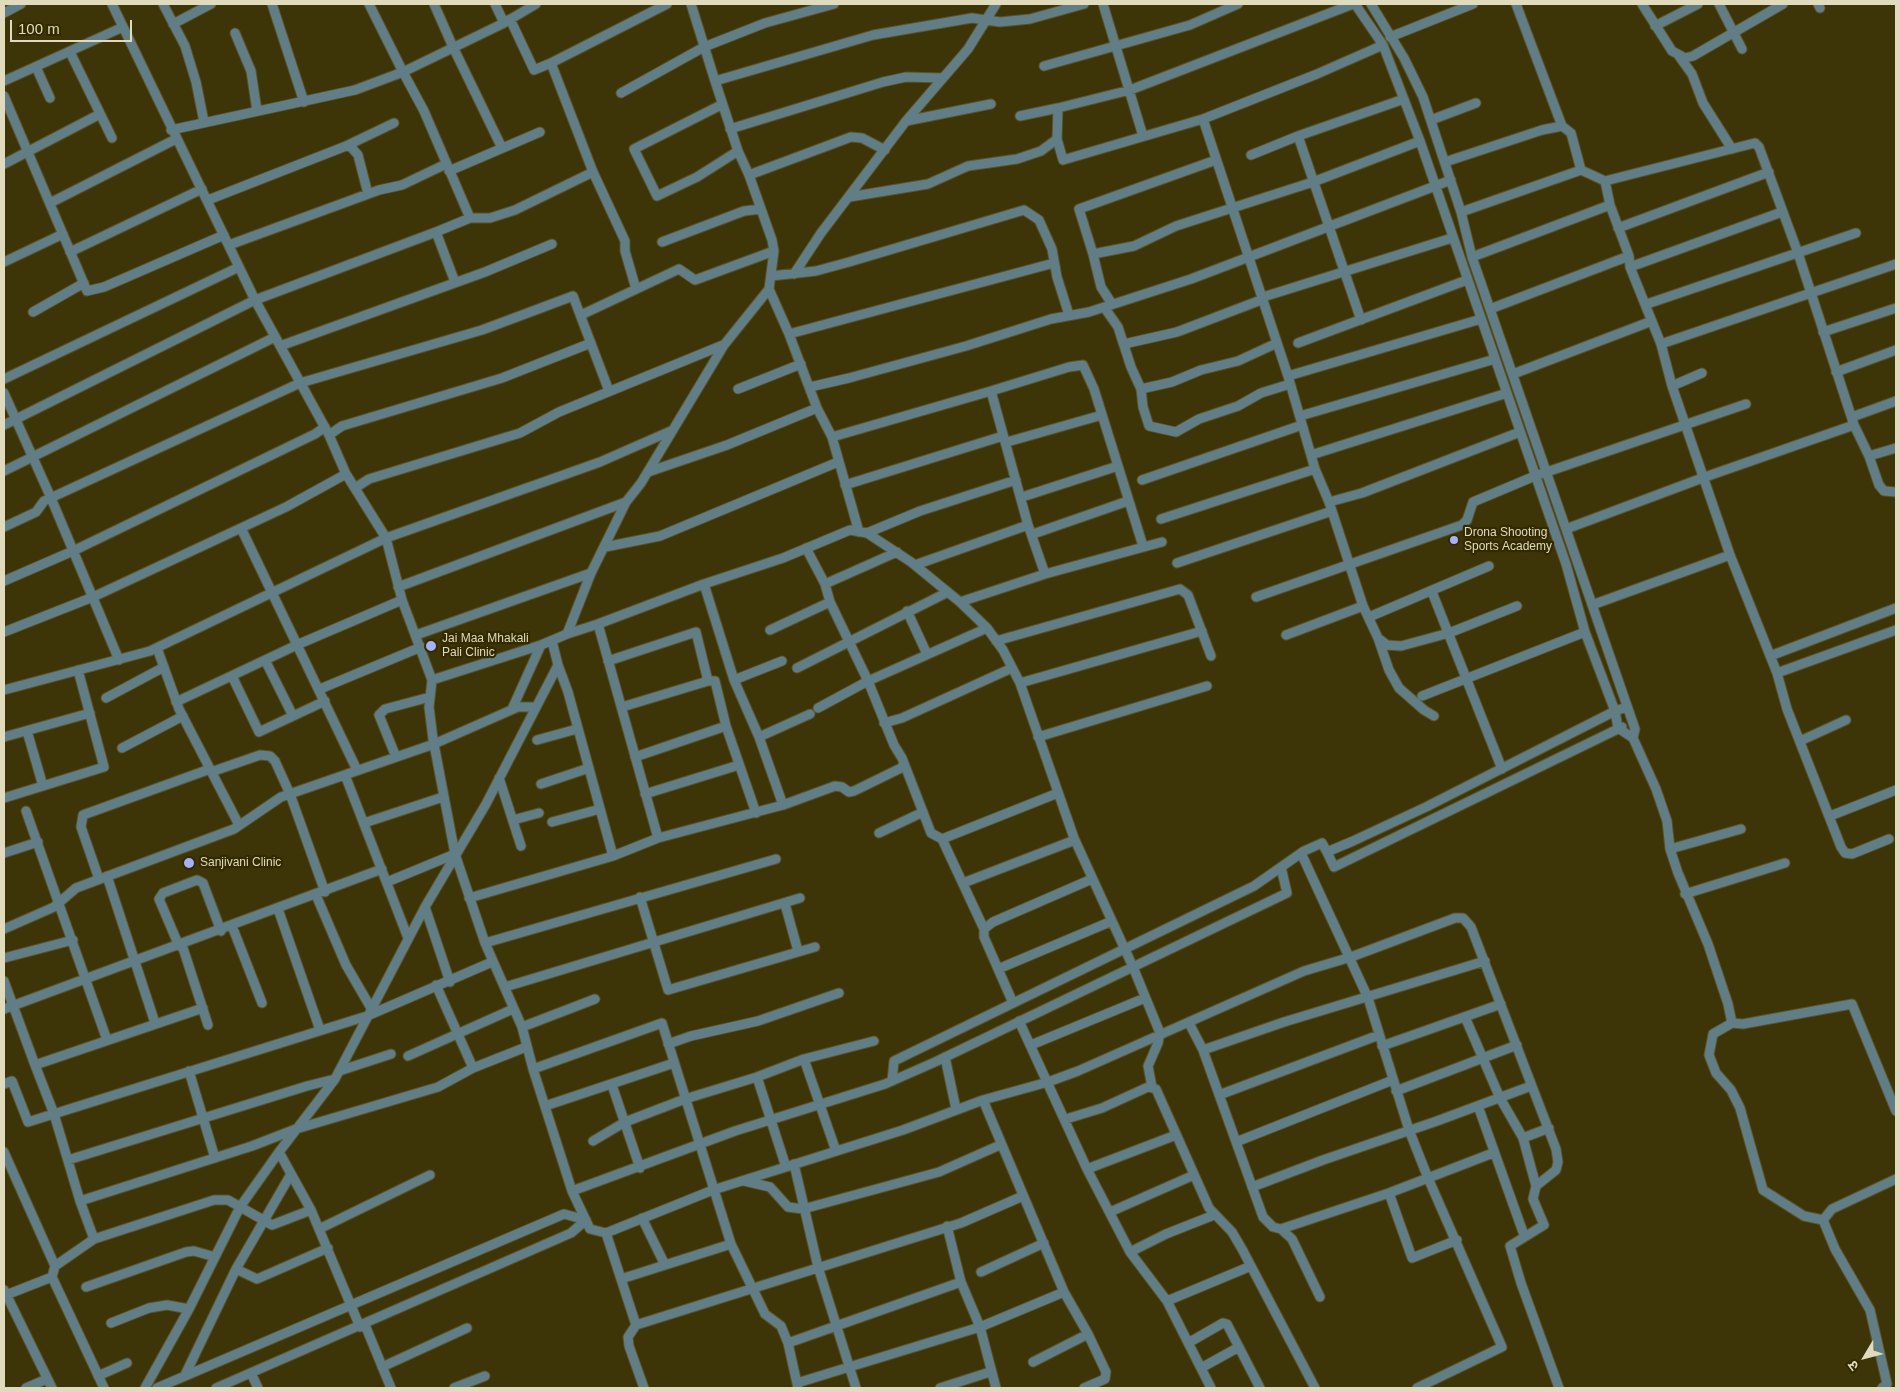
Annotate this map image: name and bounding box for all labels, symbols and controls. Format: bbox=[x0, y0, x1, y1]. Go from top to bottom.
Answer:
scale bar bbox=[12, 10, 135, 42]
text: 100 m bbox=[18, 20, 60, 37]
place label: Drona Shooting Sports Academy bbox=[1464, 526, 1552, 554]
marker: Drona Shooting Sports Academy bbox=[1448, 534, 1460, 546]
place label: Jai Maa Mhakali Pali Clinic bbox=[442, 632, 529, 660]
marker: Jai Maa Mhakali Pali Clinic bbox=[424, 639, 438, 653]
marker: Sanjivani Clinic bbox=[182, 856, 196, 870]
place label: Sanjivani Clinic bbox=[200, 856, 281, 870]
north arrow bbox=[1840, 1332, 1890, 1382]
text: उ bbox=[1844, 1358, 1862, 1374]

